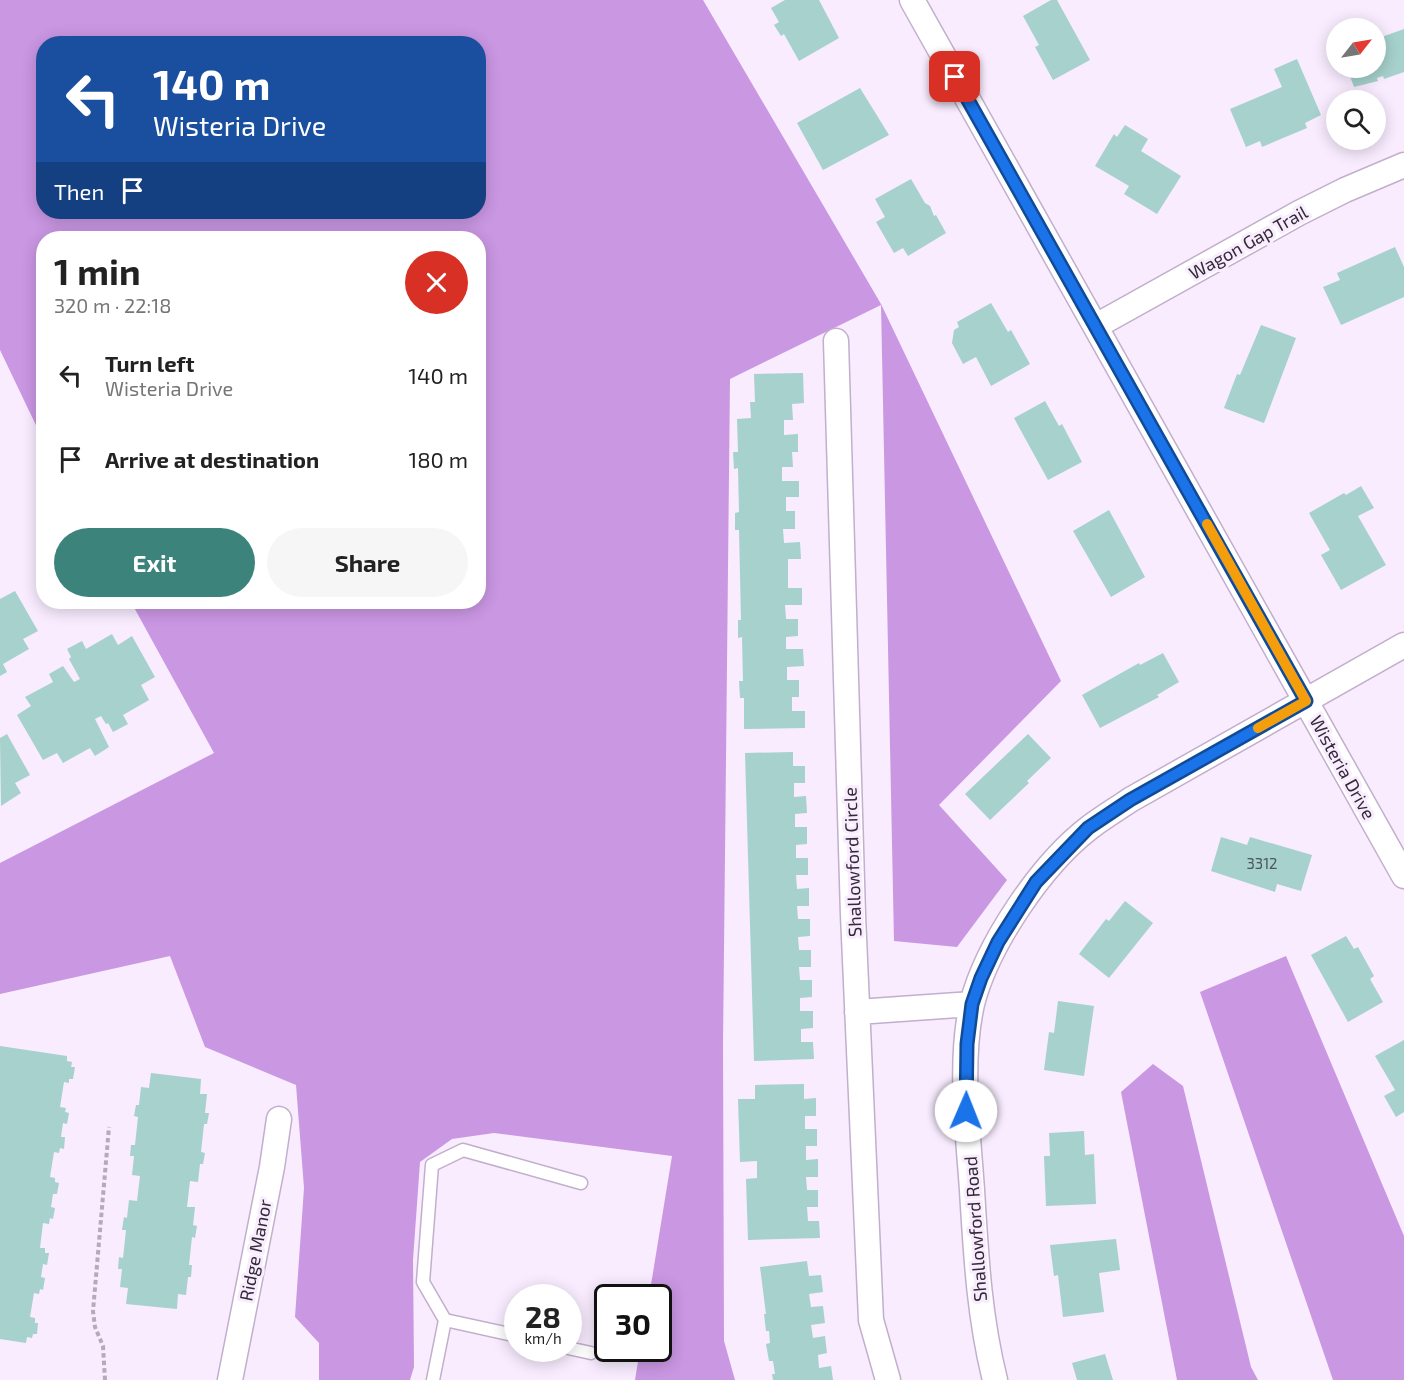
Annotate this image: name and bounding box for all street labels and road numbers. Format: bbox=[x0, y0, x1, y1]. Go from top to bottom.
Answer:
street label: Wagon Gap Trail bbox=[1185, 200, 1312, 284]
street label: Wisteria Drive bbox=[1305, 711, 1381, 823]
street label: Shallowford Circle bbox=[838, 787, 866, 937]
street label: Shallowford Road bbox=[959, 1155, 991, 1303]
street label: Ridge Manor bbox=[234, 1197, 276, 1303]

